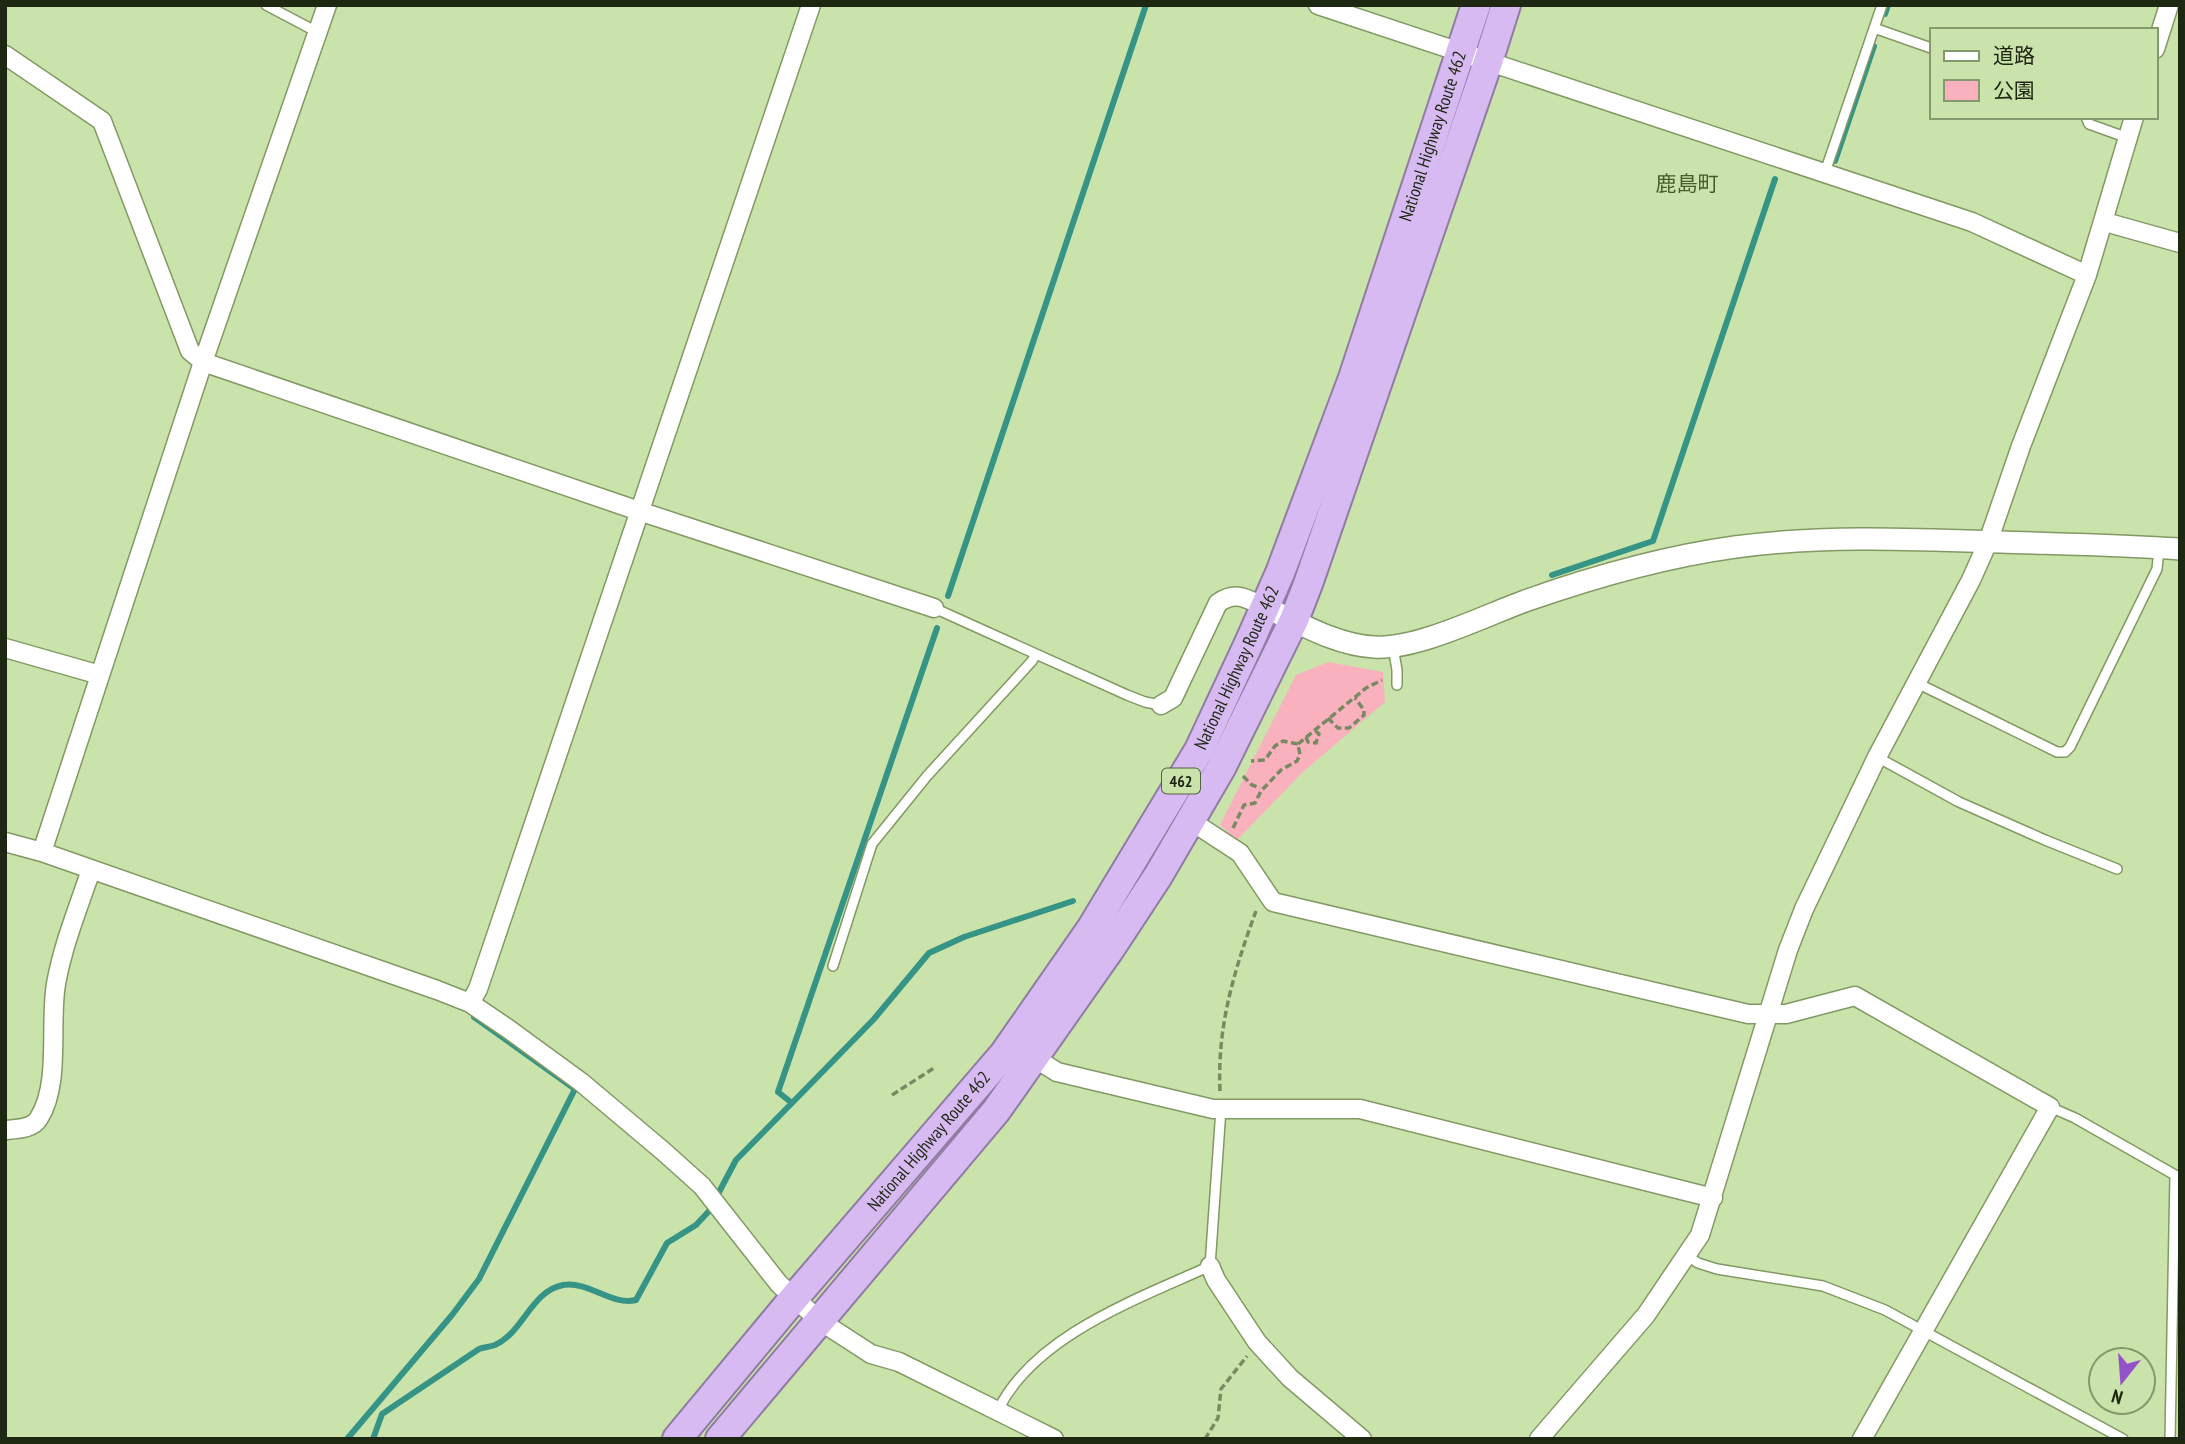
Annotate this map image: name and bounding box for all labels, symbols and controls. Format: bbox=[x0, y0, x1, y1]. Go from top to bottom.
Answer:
legend bbox=[1930, 28, 2157, 119]
text: 道路 bbox=[1993, 42, 2035, 69]
street label: National Highway Route 462 bbox=[1394, 48, 1471, 224]
text: 公園 bbox=[1993, 77, 2035, 104]
district label: 鹿島町 bbox=[1656, 170, 1719, 197]
street label: National Highway Route 462 bbox=[1189, 582, 1284, 753]
road number: 462 bbox=[1162, 768, 1200, 794]
street label: National Highway Route 462 bbox=[862, 1066, 995, 1216]
north arrow bbox=[2087, 1346, 2157, 1416]
text: N bbox=[2109, 1384, 2125, 1410]

